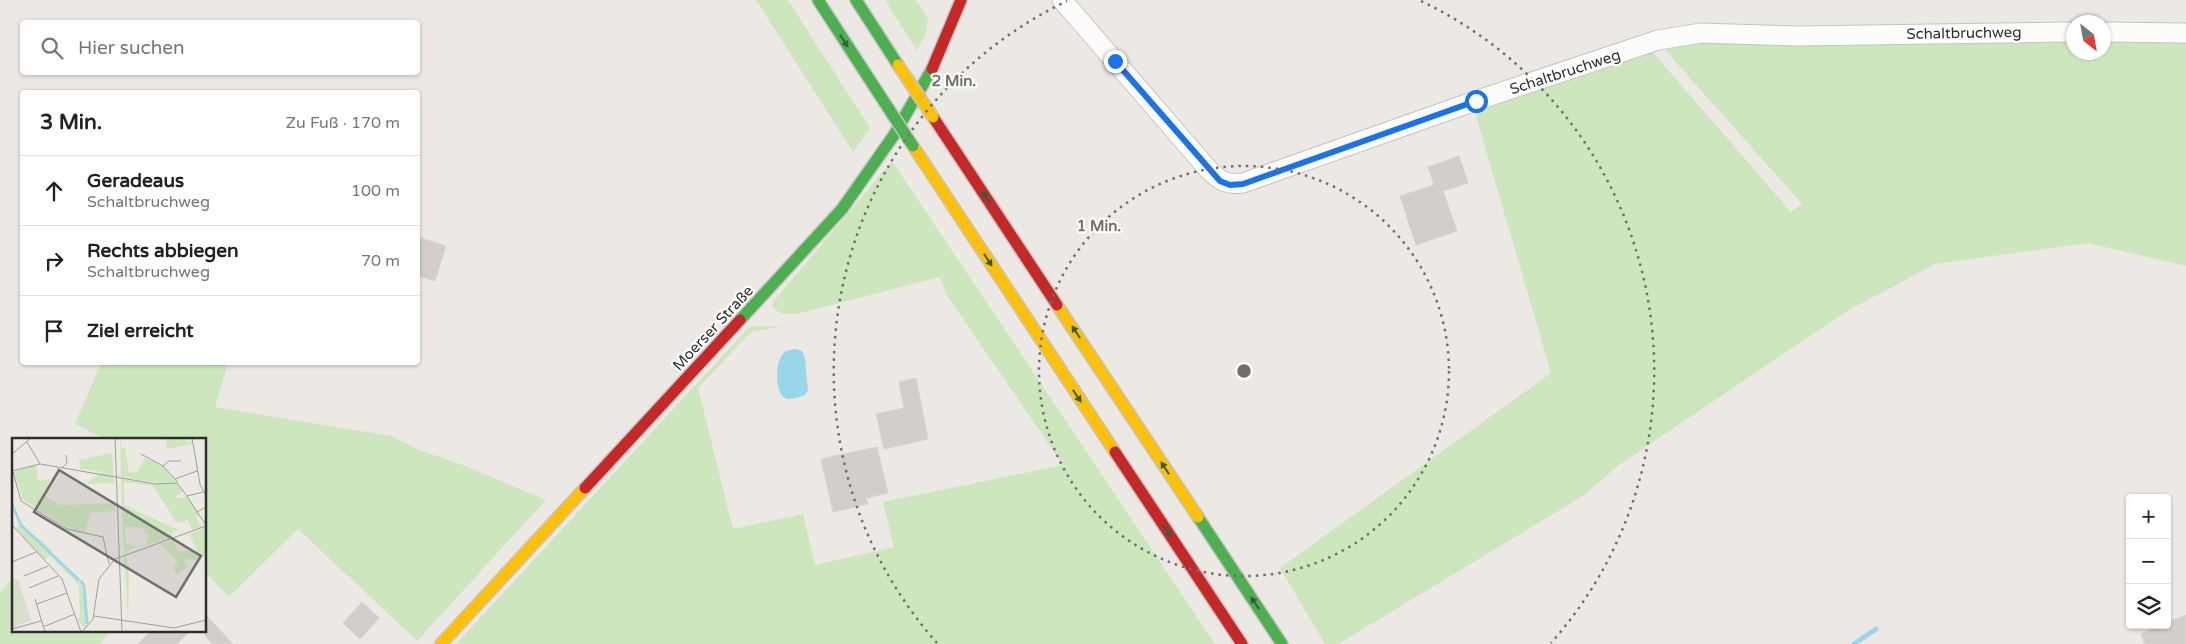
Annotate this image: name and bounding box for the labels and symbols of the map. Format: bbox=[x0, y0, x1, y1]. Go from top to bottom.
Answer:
north arrow bbox=[2066, 15, 2111, 60]
street label: Schaltbruchweg bbox=[1906, 23, 2022, 43]
one-way arrow bbox=[840, 34, 849, 48]
street label: Schaltbruchweg bbox=[1507, 46, 1623, 98]
route end bbox=[1104, 50, 1127, 73]
text: 2 Min. bbox=[932, 72, 976, 90]
route start bbox=[1465, 90, 1488, 113]
one-way arrow bbox=[981, 190, 991, 203]
text: 1 Min. bbox=[1077, 217, 1121, 235]
one-way arrow bbox=[983, 253, 993, 267]
street label: Moerser Straße bbox=[669, 282, 757, 374]
one-way arrow bbox=[1071, 326, 1080, 339]
centre of rings bbox=[1235, 362, 1253, 380]
one-way arrow bbox=[1073, 389, 1082, 402]
inset map bbox=[12, 438, 206, 632]
one-way arrow bbox=[1160, 461, 1170, 475]
one-way arrow bbox=[1162, 524, 1172, 538]
one-way arrow bbox=[1250, 597, 1260, 610]

